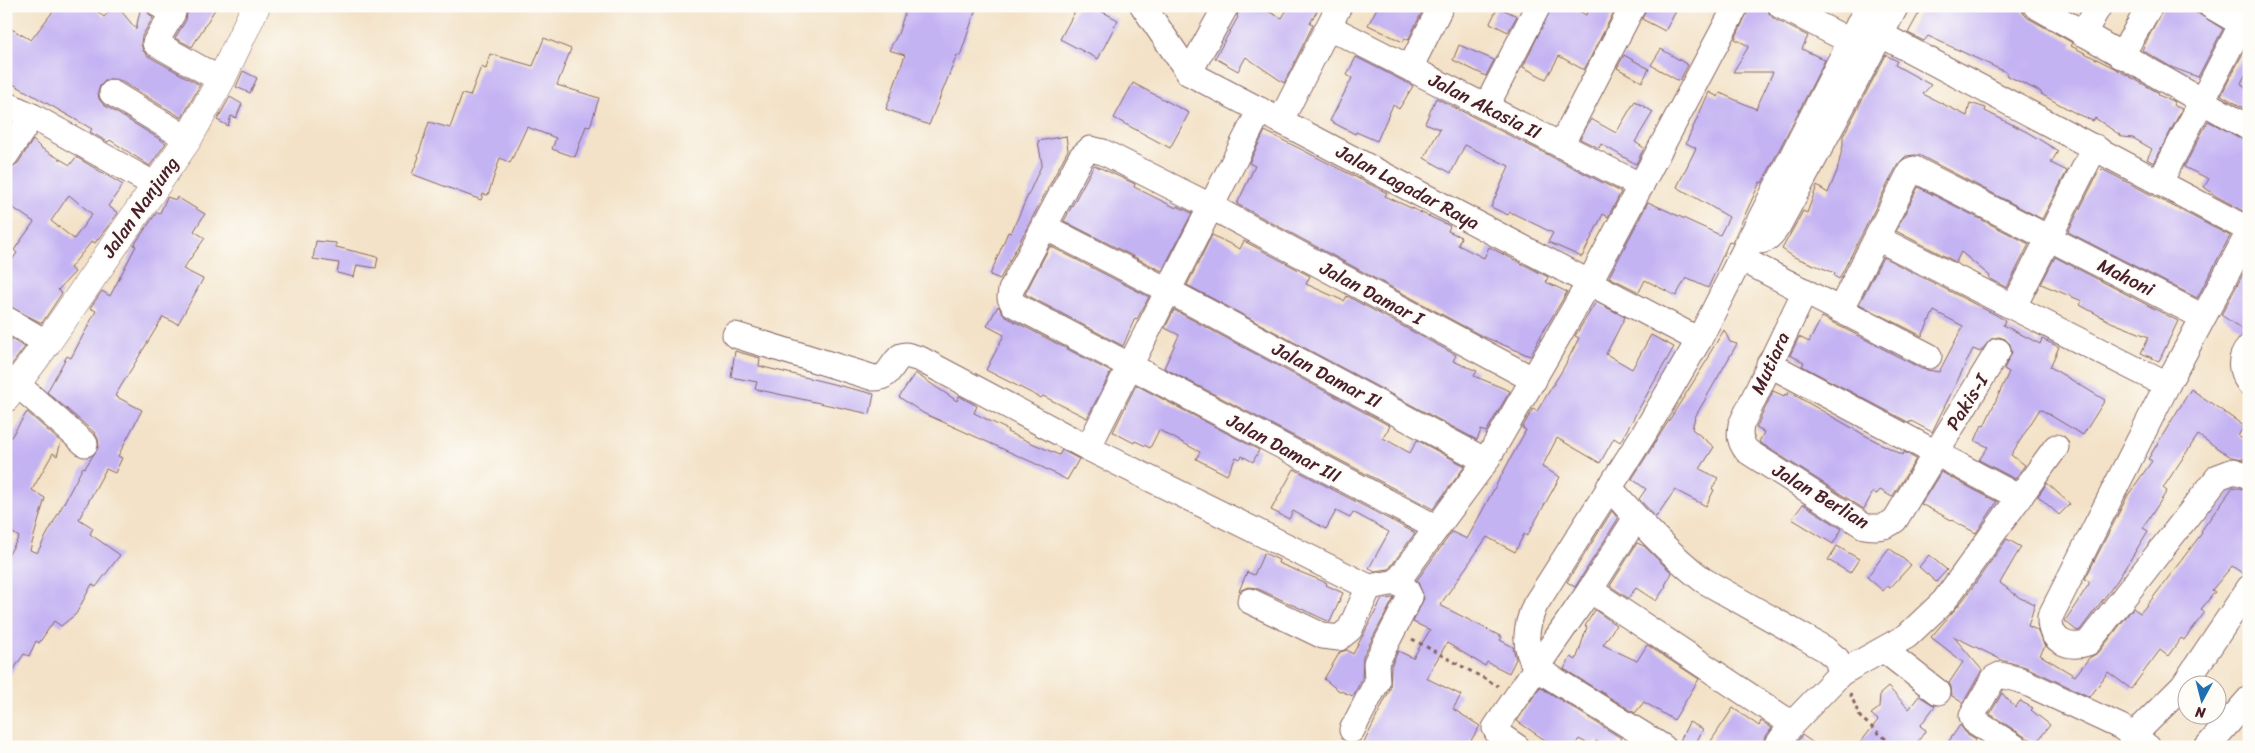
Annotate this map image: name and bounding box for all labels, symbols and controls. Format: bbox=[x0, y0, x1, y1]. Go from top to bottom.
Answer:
street label: Jalan Akasia II bbox=[1422, 63, 1547, 149]
street label: Jalan Lagadar Raya bbox=[1329, 135, 1486, 239]
street label: Jalan Nanjung bbox=[92, 149, 187, 266]
street label: Mahoni bbox=[2092, 249, 2161, 306]
street label: Jalan Damar I bbox=[1313, 251, 1431, 335]
street label: Mutiara bbox=[1741, 326, 1799, 400]
street label: Jalan Damar II bbox=[1266, 332, 1388, 418]
street label: Pakis-I bbox=[1937, 366, 1998, 437]
street label: Jalan Damar III bbox=[1220, 403, 1347, 492]
street label: Jalan Berlian bbox=[1765, 453, 1876, 538]
north arrow bbox=[2178, 676, 2228, 726]
text: N bbox=[2194, 699, 2208, 726]

